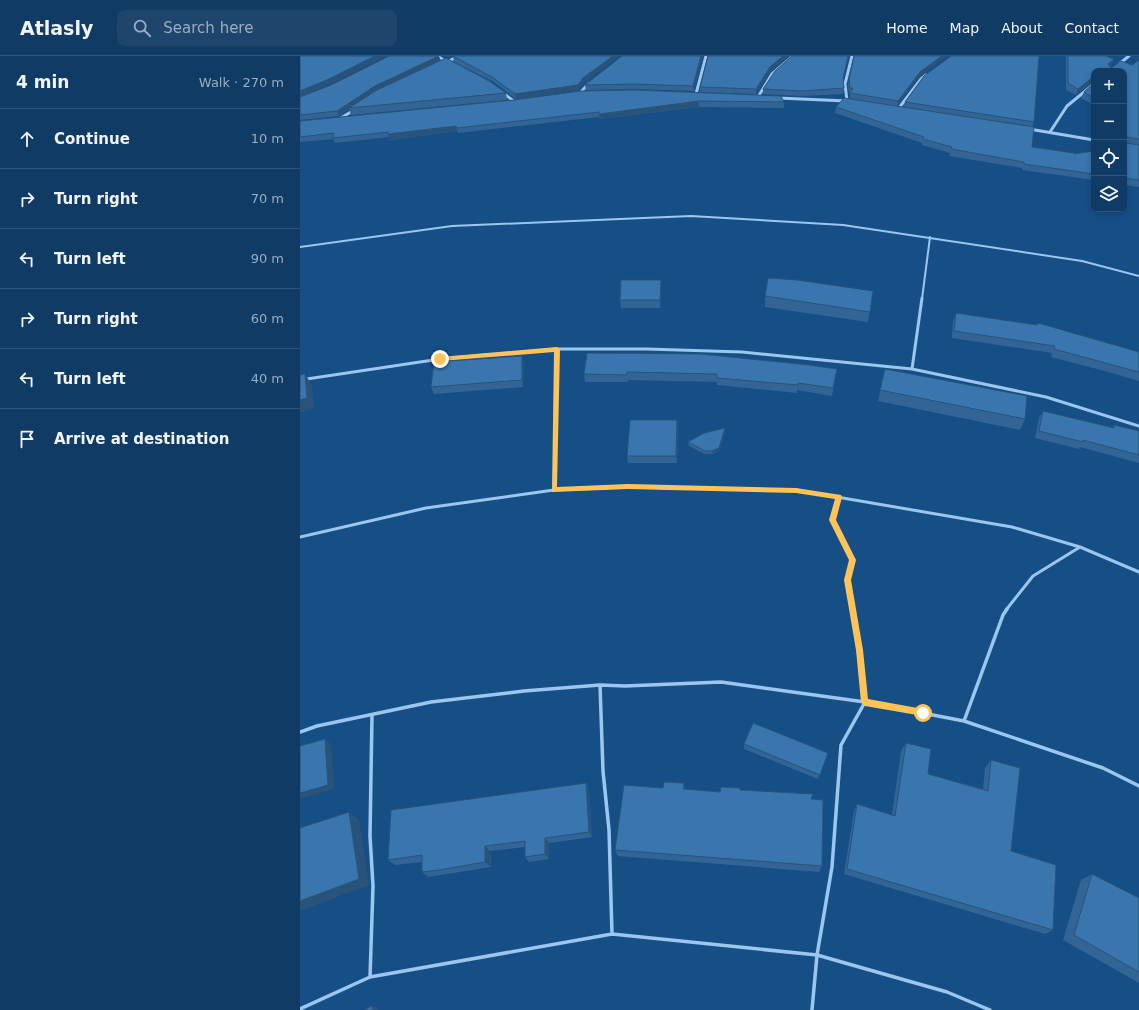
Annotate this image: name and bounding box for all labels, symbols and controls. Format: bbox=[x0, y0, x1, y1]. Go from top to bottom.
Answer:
search box bbox=[117, 10, 397, 46]
text: Atlasly bbox=[20, 17, 93, 39]
icon: search bbox=[131, 17, 153, 39]
text: Search here bbox=[163, 19, 253, 37]
text: Home bbox=[886, 20, 928, 36]
text: Map bbox=[950, 20, 979, 36]
text: About bbox=[1001, 20, 1043, 36]
text: Contact bbox=[1065, 20, 1119, 36]
map controls bbox=[1091, 68, 1127, 212]
button: + bbox=[1091, 68, 1127, 104]
text: 4 min bbox=[16, 72, 69, 92]
text: Walk · 270 m bbox=[199, 75, 284, 90]
button: − bbox=[1091, 104, 1127, 140]
icon: ahead bbox=[16, 128, 38, 150]
text: Continue bbox=[54, 130, 130, 148]
text: 10 m bbox=[251, 131, 284, 146]
button: locate bbox=[1091, 140, 1127, 176]
button: layers bbox=[1091, 176, 1127, 212]
icon: right bbox=[16, 188, 38, 210]
text: Turn right bbox=[54, 190, 138, 208]
text: 70 m bbox=[251, 191, 284, 206]
icon: left bbox=[16, 248, 38, 270]
text: Turn left bbox=[54, 250, 126, 268]
text: 90 m bbox=[251, 251, 284, 266]
icon: right bbox=[16, 308, 38, 330]
text: Turn right bbox=[54, 310, 138, 328]
text: 60 m bbox=[251, 311, 284, 326]
route end bbox=[431, 350, 449, 368]
icon: left bbox=[16, 368, 38, 390]
text: Turn left bbox=[54, 370, 126, 388]
text: 40 m bbox=[251, 371, 284, 386]
icon: arrive bbox=[16, 428, 38, 450]
text: Arrive at destination bbox=[54, 430, 229, 448]
route start bbox=[914, 704, 932, 722]

